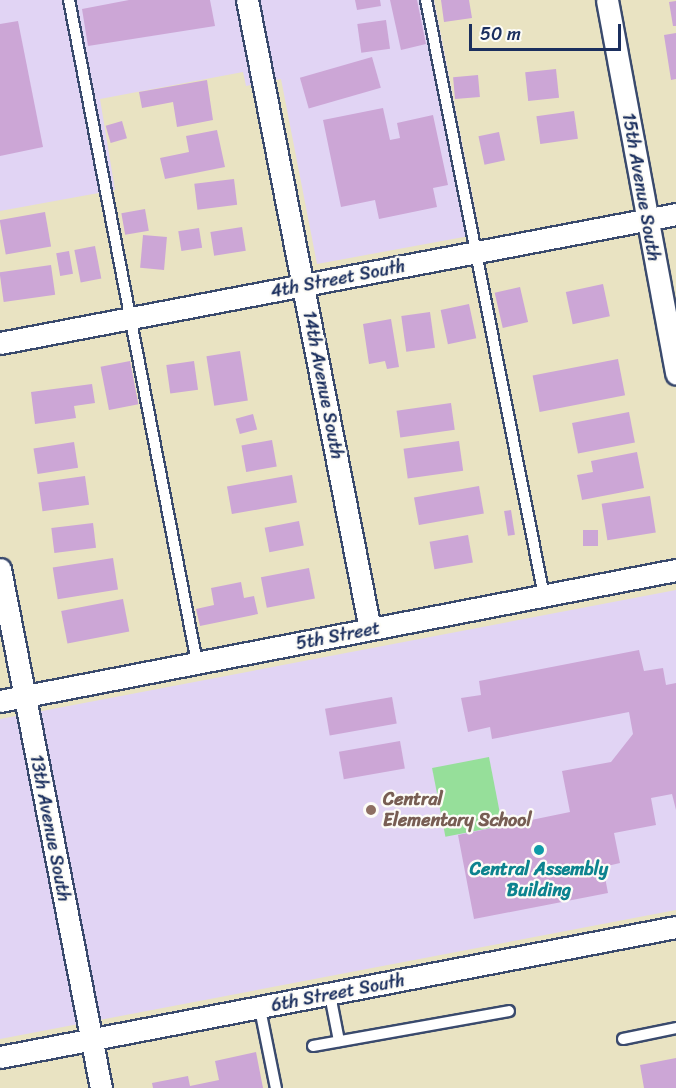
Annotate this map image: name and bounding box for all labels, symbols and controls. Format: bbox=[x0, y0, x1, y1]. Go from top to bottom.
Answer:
scale bar bbox=[472, 12, 624, 50]
text: 50 m bbox=[480, 18, 521, 50]
street label: 15th Avenue South bbox=[617, 111, 665, 263]
street label: 4th Street South bbox=[268, 255, 408, 303]
street label: 14th Avenue South bbox=[298, 309, 348, 461]
street label: 5th Street bbox=[294, 617, 382, 655]
street label: 13th Avenue South bbox=[25, 753, 75, 903]
place label: Central Elementary School bbox=[383, 789, 532, 832]
marker: Central Elementary School bbox=[364, 803, 378, 817]
marker: Central Assembly Building bbox=[532, 843, 546, 857]
place label: Central Assembly Building bbox=[469, 859, 609, 902]
street label: 6th Street South bbox=[269, 969, 407, 1017]

